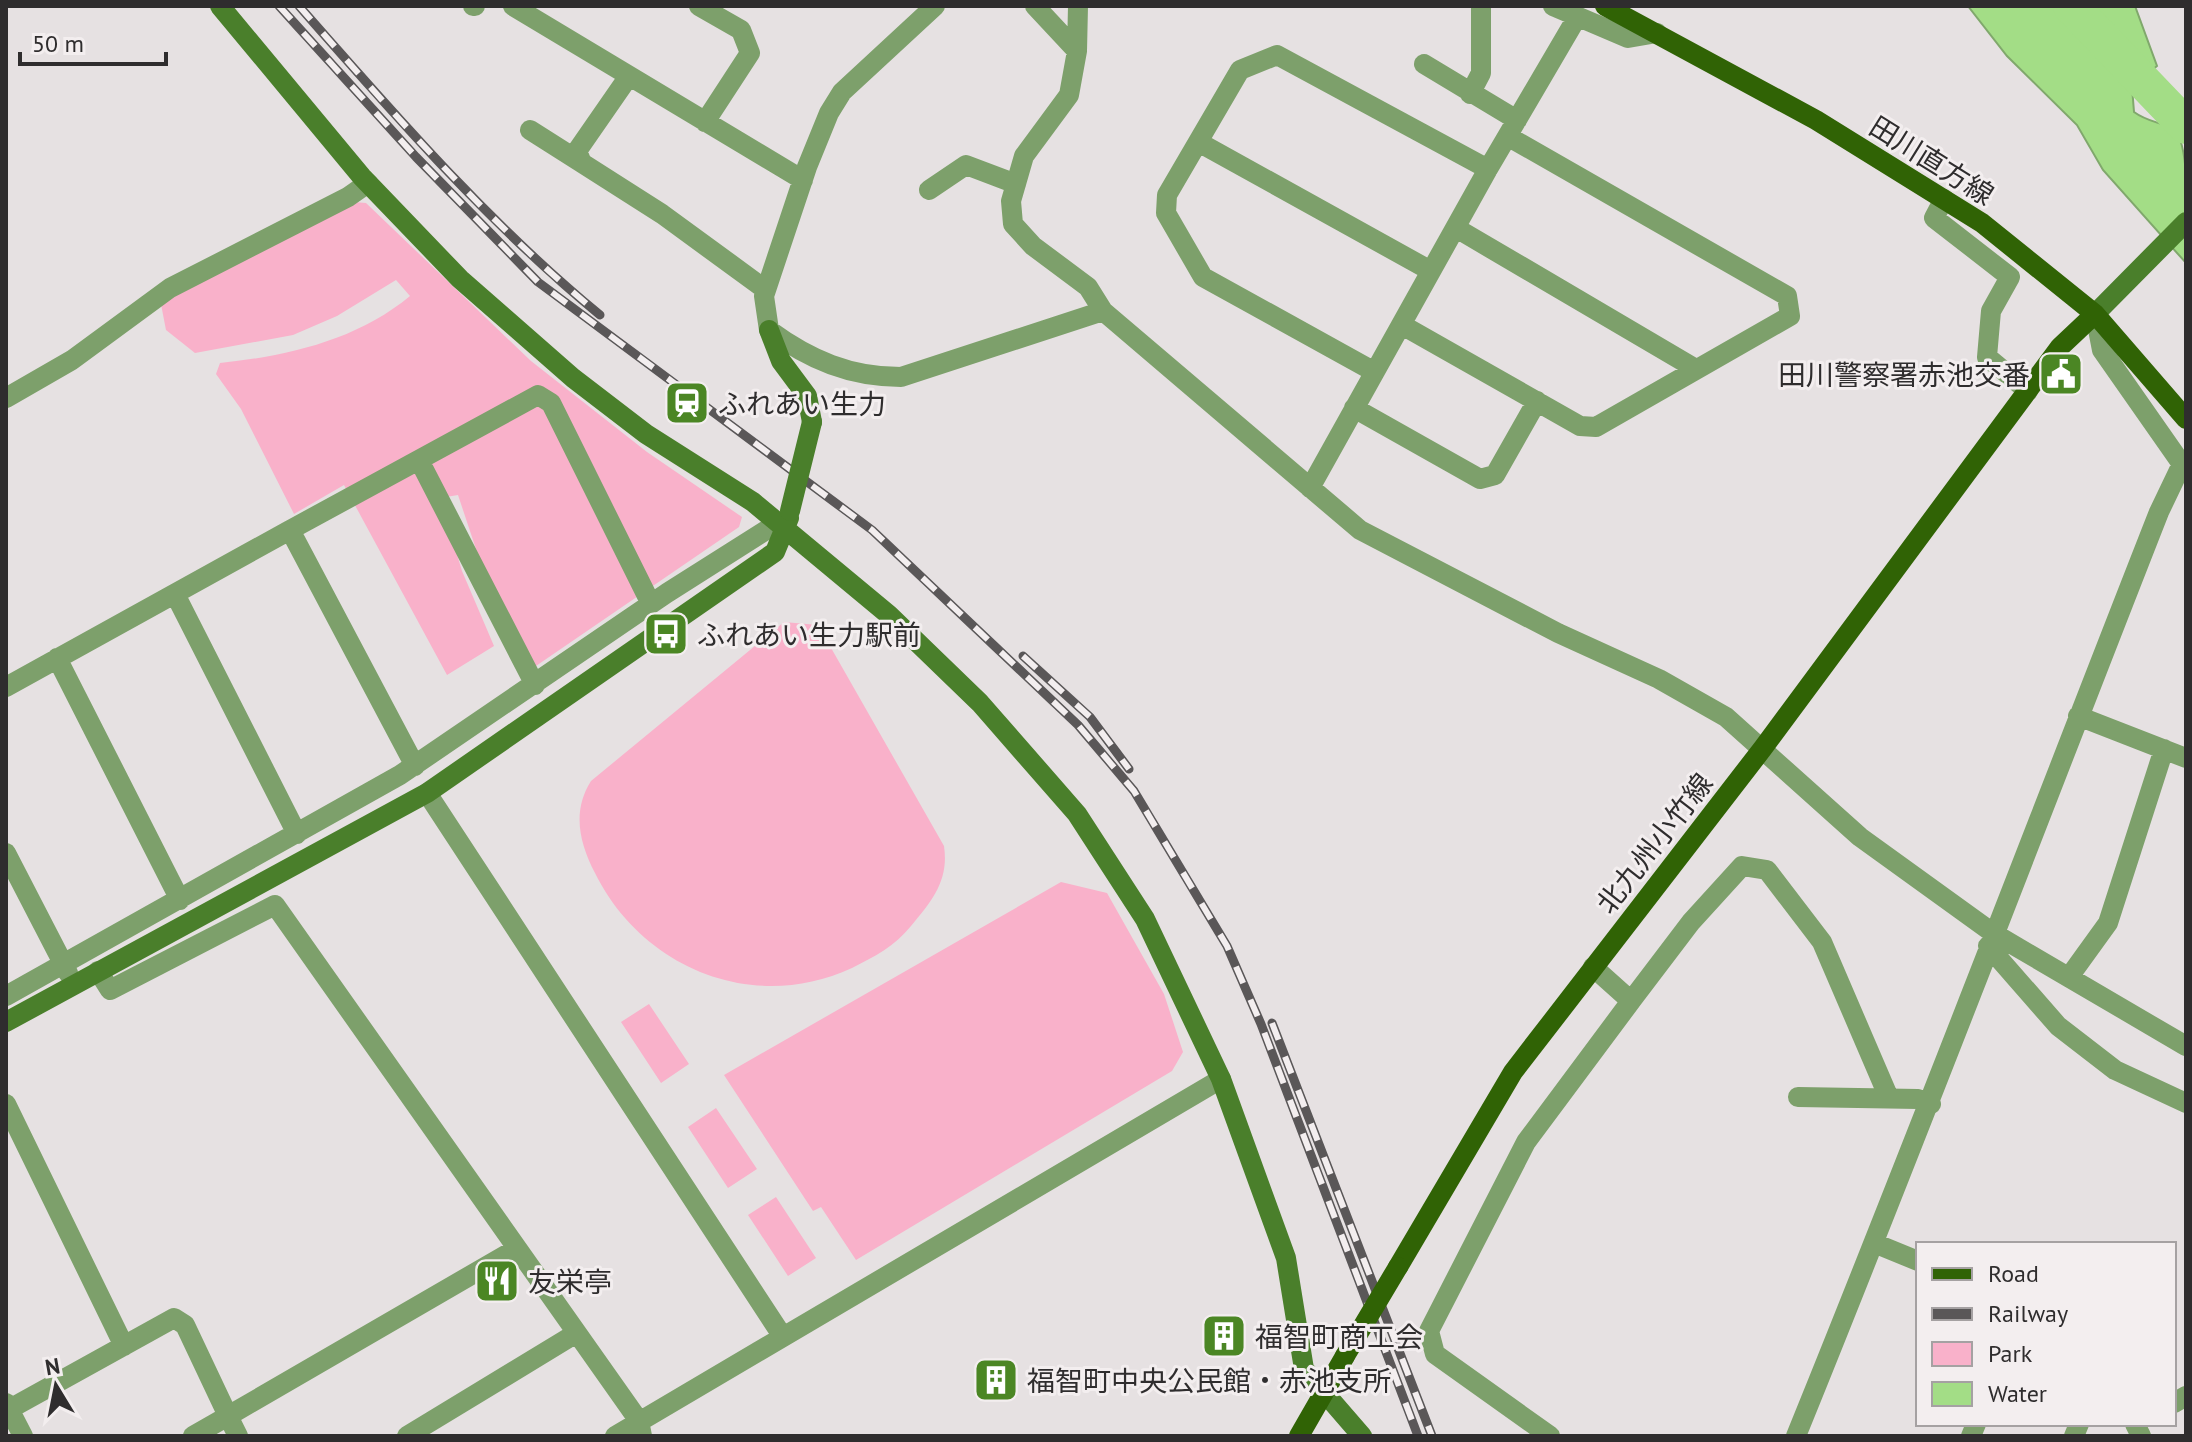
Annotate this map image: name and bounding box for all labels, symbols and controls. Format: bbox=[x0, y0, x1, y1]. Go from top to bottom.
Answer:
scale bar bbox=[20, 16, 166, 66]
text: 50 m bbox=[32, 28, 84, 59]
street label: 田川直方線 bbox=[1863, 107, 2001, 213]
public building icon: 田川警察署赤池交番 bbox=[2037, 350, 2085, 398]
place label: 田川警察署赤池交番 bbox=[1778, 356, 2030, 393]
station icon: ふれあい生力 bbox=[663, 379, 711, 427]
place label: ふれあい生力 bbox=[718, 385, 886, 422]
bus stop icon: ふれあい生力駅前 bbox=[642, 610, 690, 658]
place label: ふれあい生力駅前 bbox=[697, 616, 921, 653]
street label: 北九州小竹線 bbox=[1588, 765, 1720, 921]
legend bbox=[1916, 1242, 2176, 1426]
restaurant icon: 友栄亭 bbox=[473, 1257, 521, 1305]
text: Road bbox=[1988, 1258, 2039, 1289]
place label: 友栄亭 bbox=[528, 1263, 612, 1300]
text: Railway bbox=[1988, 1298, 2068, 1329]
building icon: 福智町商工会 bbox=[1200, 1312, 1248, 1360]
place label: 福智町商工会 bbox=[1255, 1318, 1423, 1355]
text: Park bbox=[1988, 1338, 2033, 1369]
north arrow bbox=[16, 1346, 96, 1426]
text: N bbox=[43, 1351, 62, 1381]
building icon: 福智町中央公民館・赤池支所 bbox=[972, 1356, 1020, 1404]
place label: 福智町中央公民館・赤池支所 bbox=[1027, 1362, 1391, 1399]
text: Water bbox=[1988, 1378, 2047, 1409]

